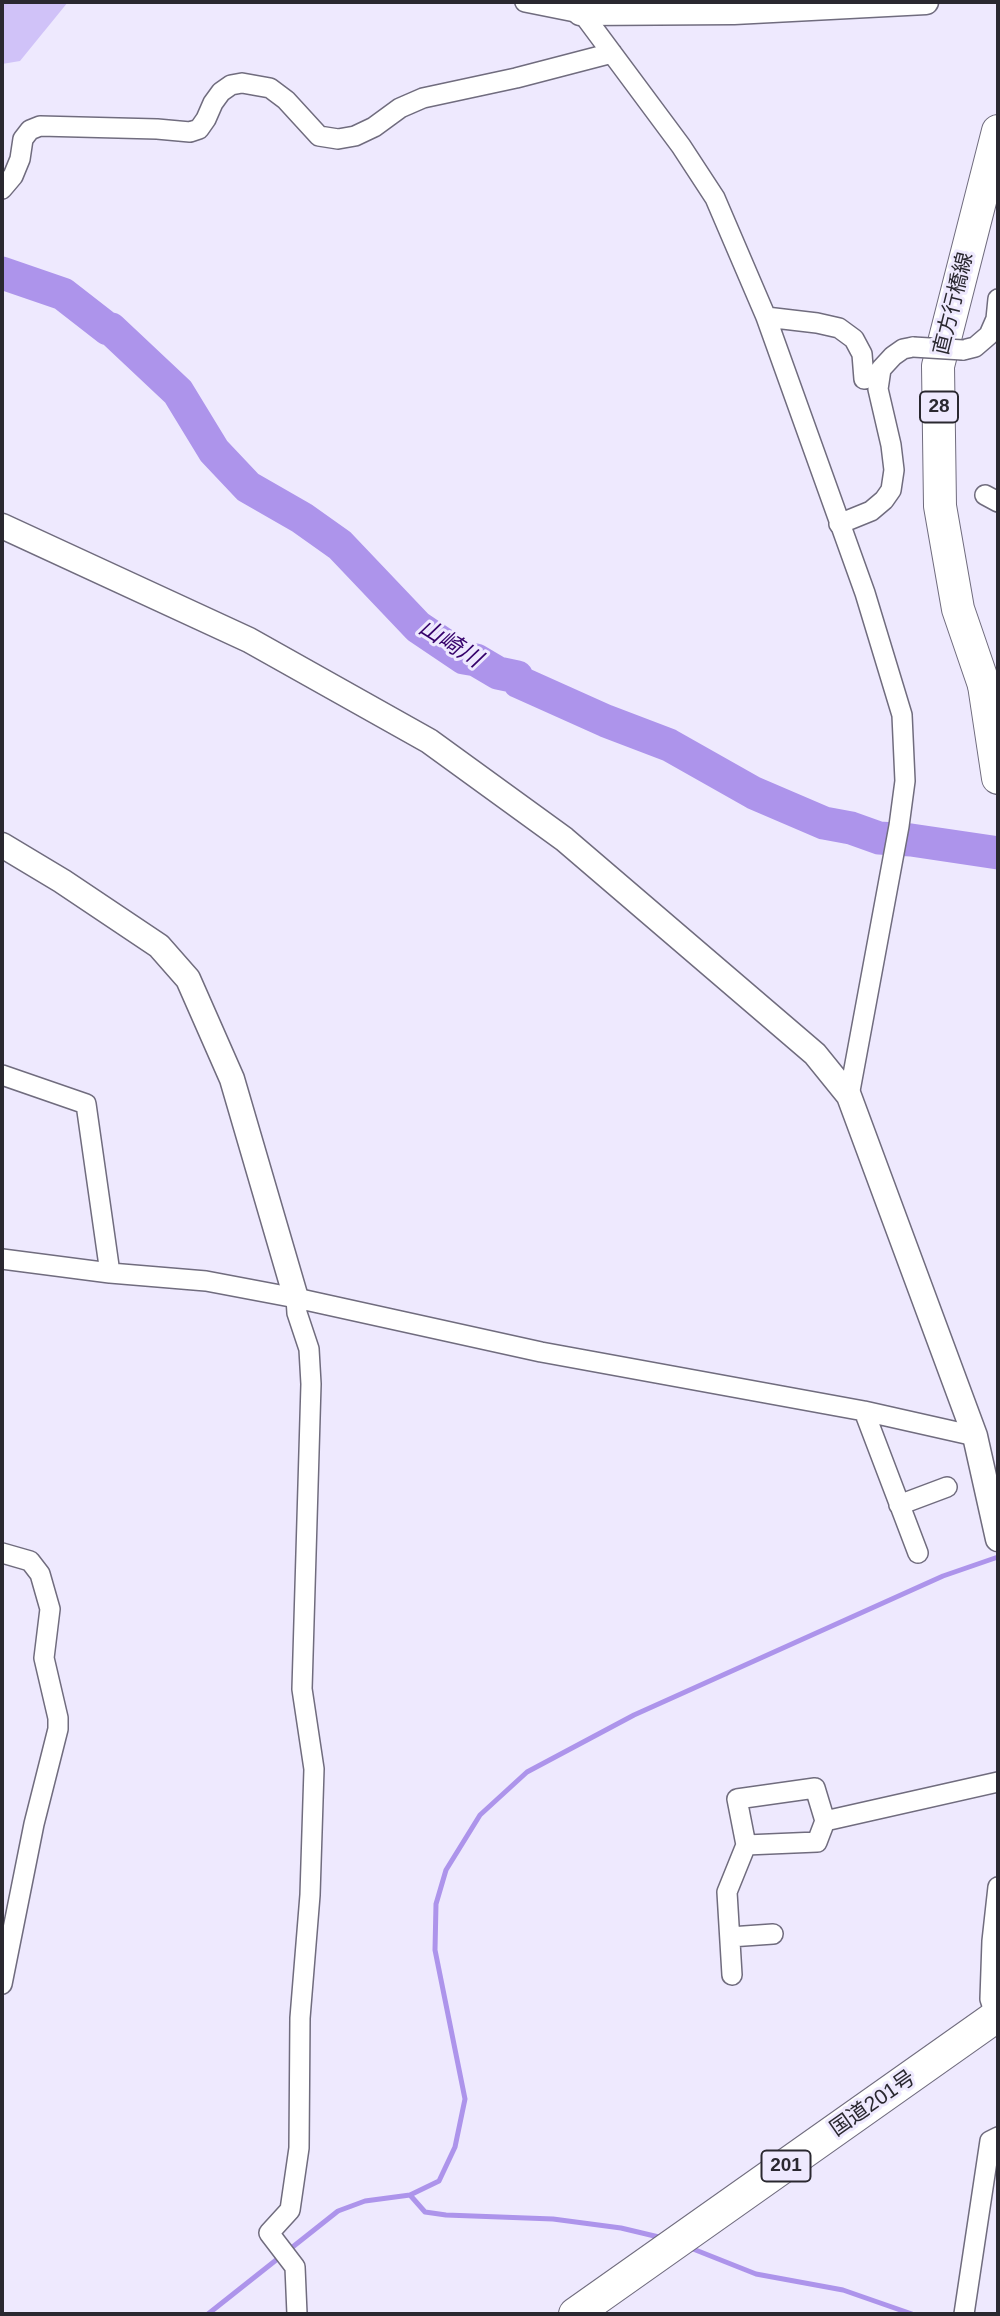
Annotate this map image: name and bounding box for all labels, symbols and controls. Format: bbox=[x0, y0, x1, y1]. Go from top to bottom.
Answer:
street label: 直方行橋線 bbox=[929, 250, 979, 358]
road number: 28 bbox=[920, 392, 958, 422]
water label: 山崎川 bbox=[413, 614, 487, 674]
street label: 国道201号 bbox=[826, 2066, 920, 2142]
road number: 201 bbox=[762, 2150, 810, 2182]

